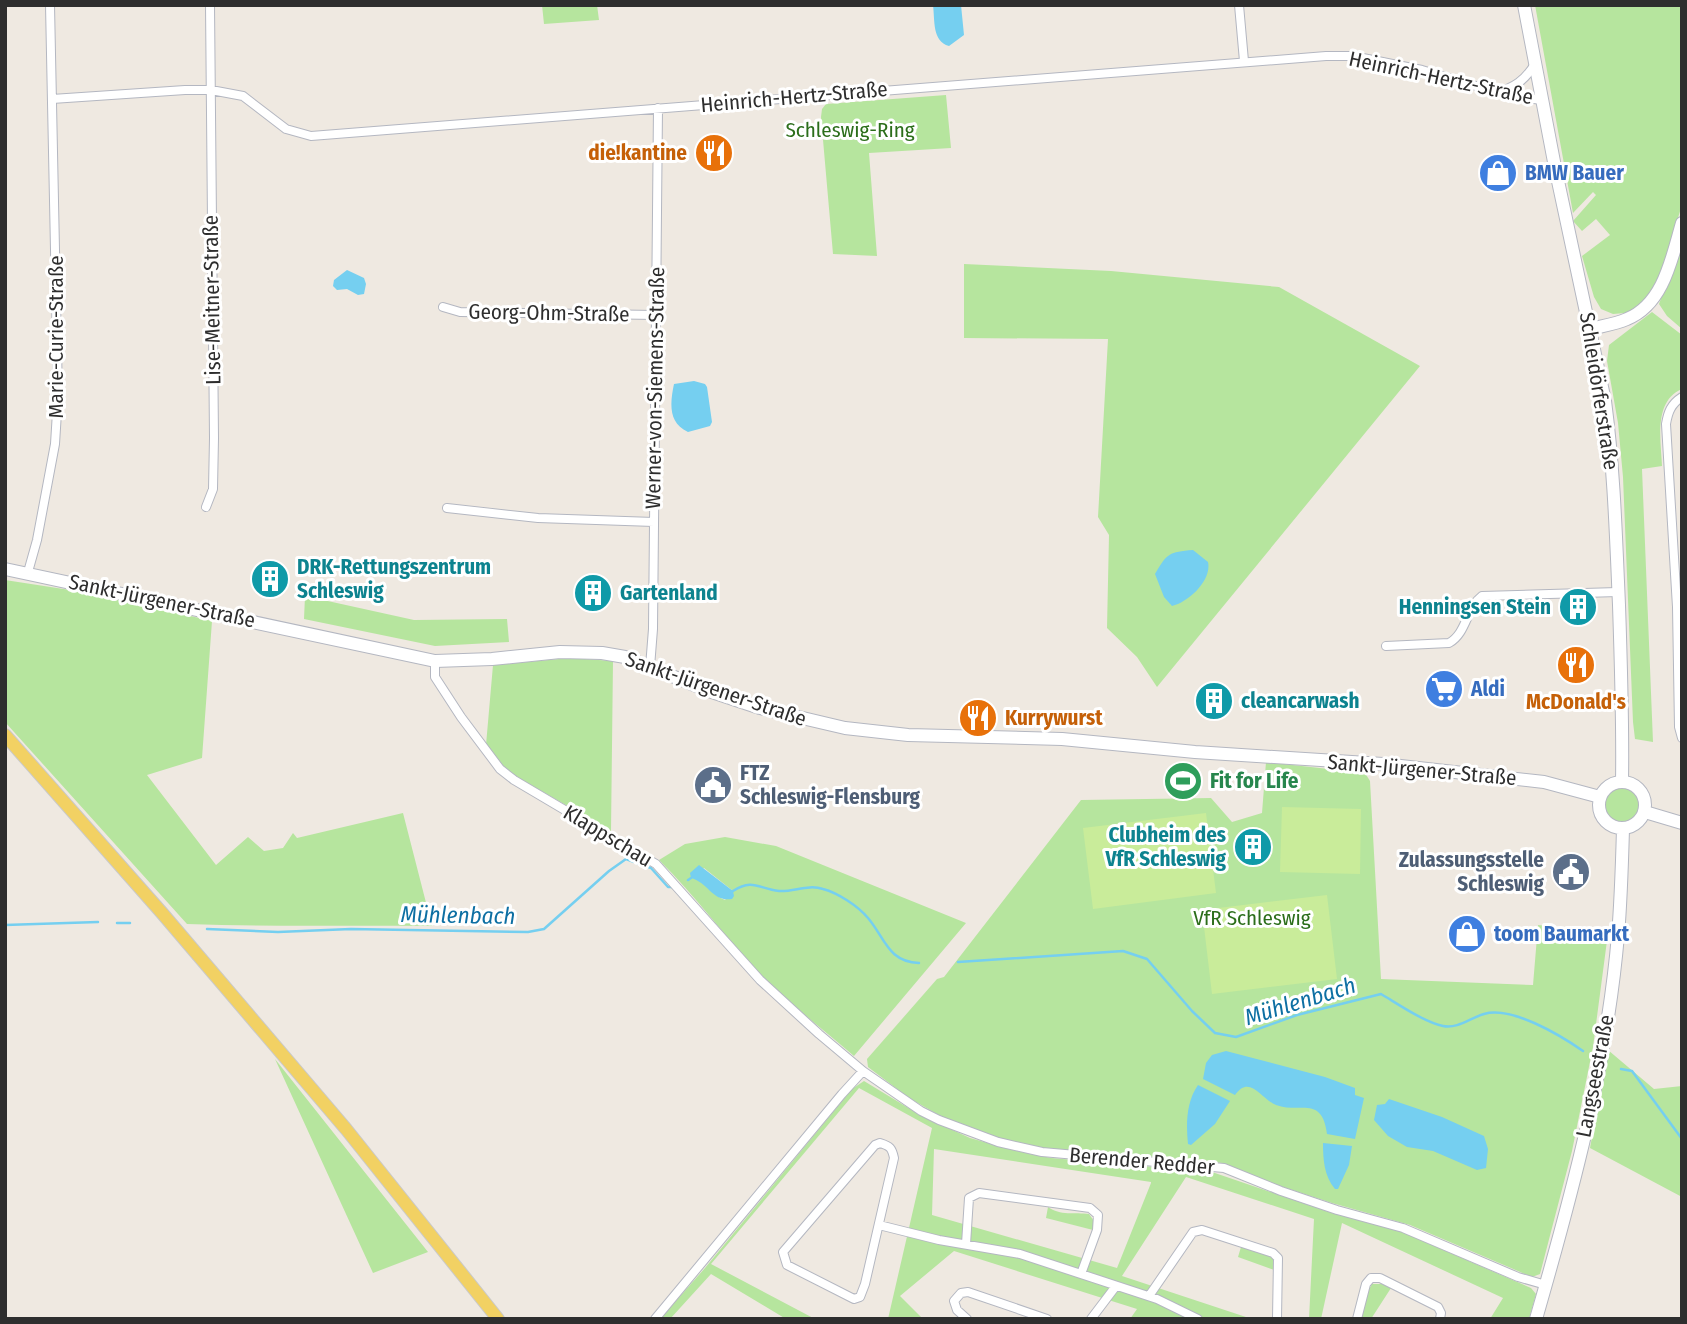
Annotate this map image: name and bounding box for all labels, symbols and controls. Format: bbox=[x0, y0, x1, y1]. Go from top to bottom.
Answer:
street label: Heinrich-Hertz-Straße bbox=[1347, 46, 1535, 110]
street label: Heinrich-Hertz-Straße bbox=[699, 76, 889, 118]
park label: Schleswig-Ring bbox=[785, 117, 915, 143]
restaurant icon: die!kantine bbox=[693, 132, 735, 174]
place label: die!kantine bbox=[588, 140, 687, 166]
shop icon: BMW Bauer bbox=[1477, 152, 1519, 194]
place label: BMW Bauer bbox=[1525, 160, 1624, 186]
street label: Lise-Meitner-Straße bbox=[198, 215, 226, 385]
street label: Marie-Curie-Straße bbox=[43, 255, 69, 419]
street label: Werner-von-Siemens-Straße bbox=[640, 267, 670, 509]
street label: Georg-Ohm-Straße bbox=[468, 299, 630, 327]
street label: Schleidörferstraße bbox=[1574, 310, 1624, 472]
place label: DRK-Rettungszentrum Schleswig bbox=[297, 554, 491, 604]
building icon: DRK-Rettungszentrum Schleswig bbox=[249, 558, 291, 600]
street label: Sankt-Jürgener-Straße bbox=[67, 569, 257, 633]
building icon: Gartenland bbox=[572, 572, 614, 614]
place label: Gartenland bbox=[620, 580, 718, 606]
building icon: Henningsen Stein bbox=[1557, 586, 1599, 628]
place label: Henningsen Stein bbox=[1399, 594, 1551, 620]
restaurant icon: McDonald's bbox=[1555, 644, 1597, 686]
street label: Sankt-Jürgener-Straße bbox=[622, 646, 810, 732]
supermarket icon: Aldi bbox=[1423, 668, 1465, 710]
place label: Aldi bbox=[1470, 676, 1505, 702]
building icon: cleancarwash bbox=[1193, 680, 1235, 722]
place label: cleancarwash bbox=[1241, 688, 1359, 714]
place label: McDonald's bbox=[1526, 689, 1626, 715]
restaurant icon: Kurrywurst bbox=[957, 697, 999, 739]
place label: Kurrywurst bbox=[1005, 705, 1103, 731]
street label: Sankt-Jürgener-Straße bbox=[1326, 749, 1518, 791]
place label: FTZ Schleswig-Flensburg bbox=[740, 760, 921, 810]
sports icon: Fit for Life bbox=[1162, 760, 1204, 802]
public building icon: FTZ Schleswig-Flensburg bbox=[692, 764, 734, 806]
place label: Fit for Life bbox=[1210, 768, 1299, 794]
street label: Klappschau bbox=[559, 799, 657, 873]
place label: Clubheim des VfR Schleswig bbox=[1104, 822, 1227, 872]
building icon: Clubheim des VfR Schleswig bbox=[1232, 826, 1274, 868]
place label: Zulassungsstelle Schleswig bbox=[1399, 847, 1545, 897]
public building icon: Zulassungsstelle Schleswig bbox=[1550, 851, 1592, 893]
water label: Mühlenbach bbox=[400, 900, 516, 930]
park label: VfR Schleswig bbox=[1193, 905, 1311, 931]
shop icon: toom Baumarkt bbox=[1446, 913, 1488, 955]
place label: toom Baumarkt bbox=[1494, 921, 1630, 947]
water label: Mühlenbach bbox=[1241, 971, 1359, 1031]
street label: Langseestraße bbox=[1570, 1012, 1620, 1140]
street label: Berender Redder bbox=[1068, 1142, 1216, 1180]

